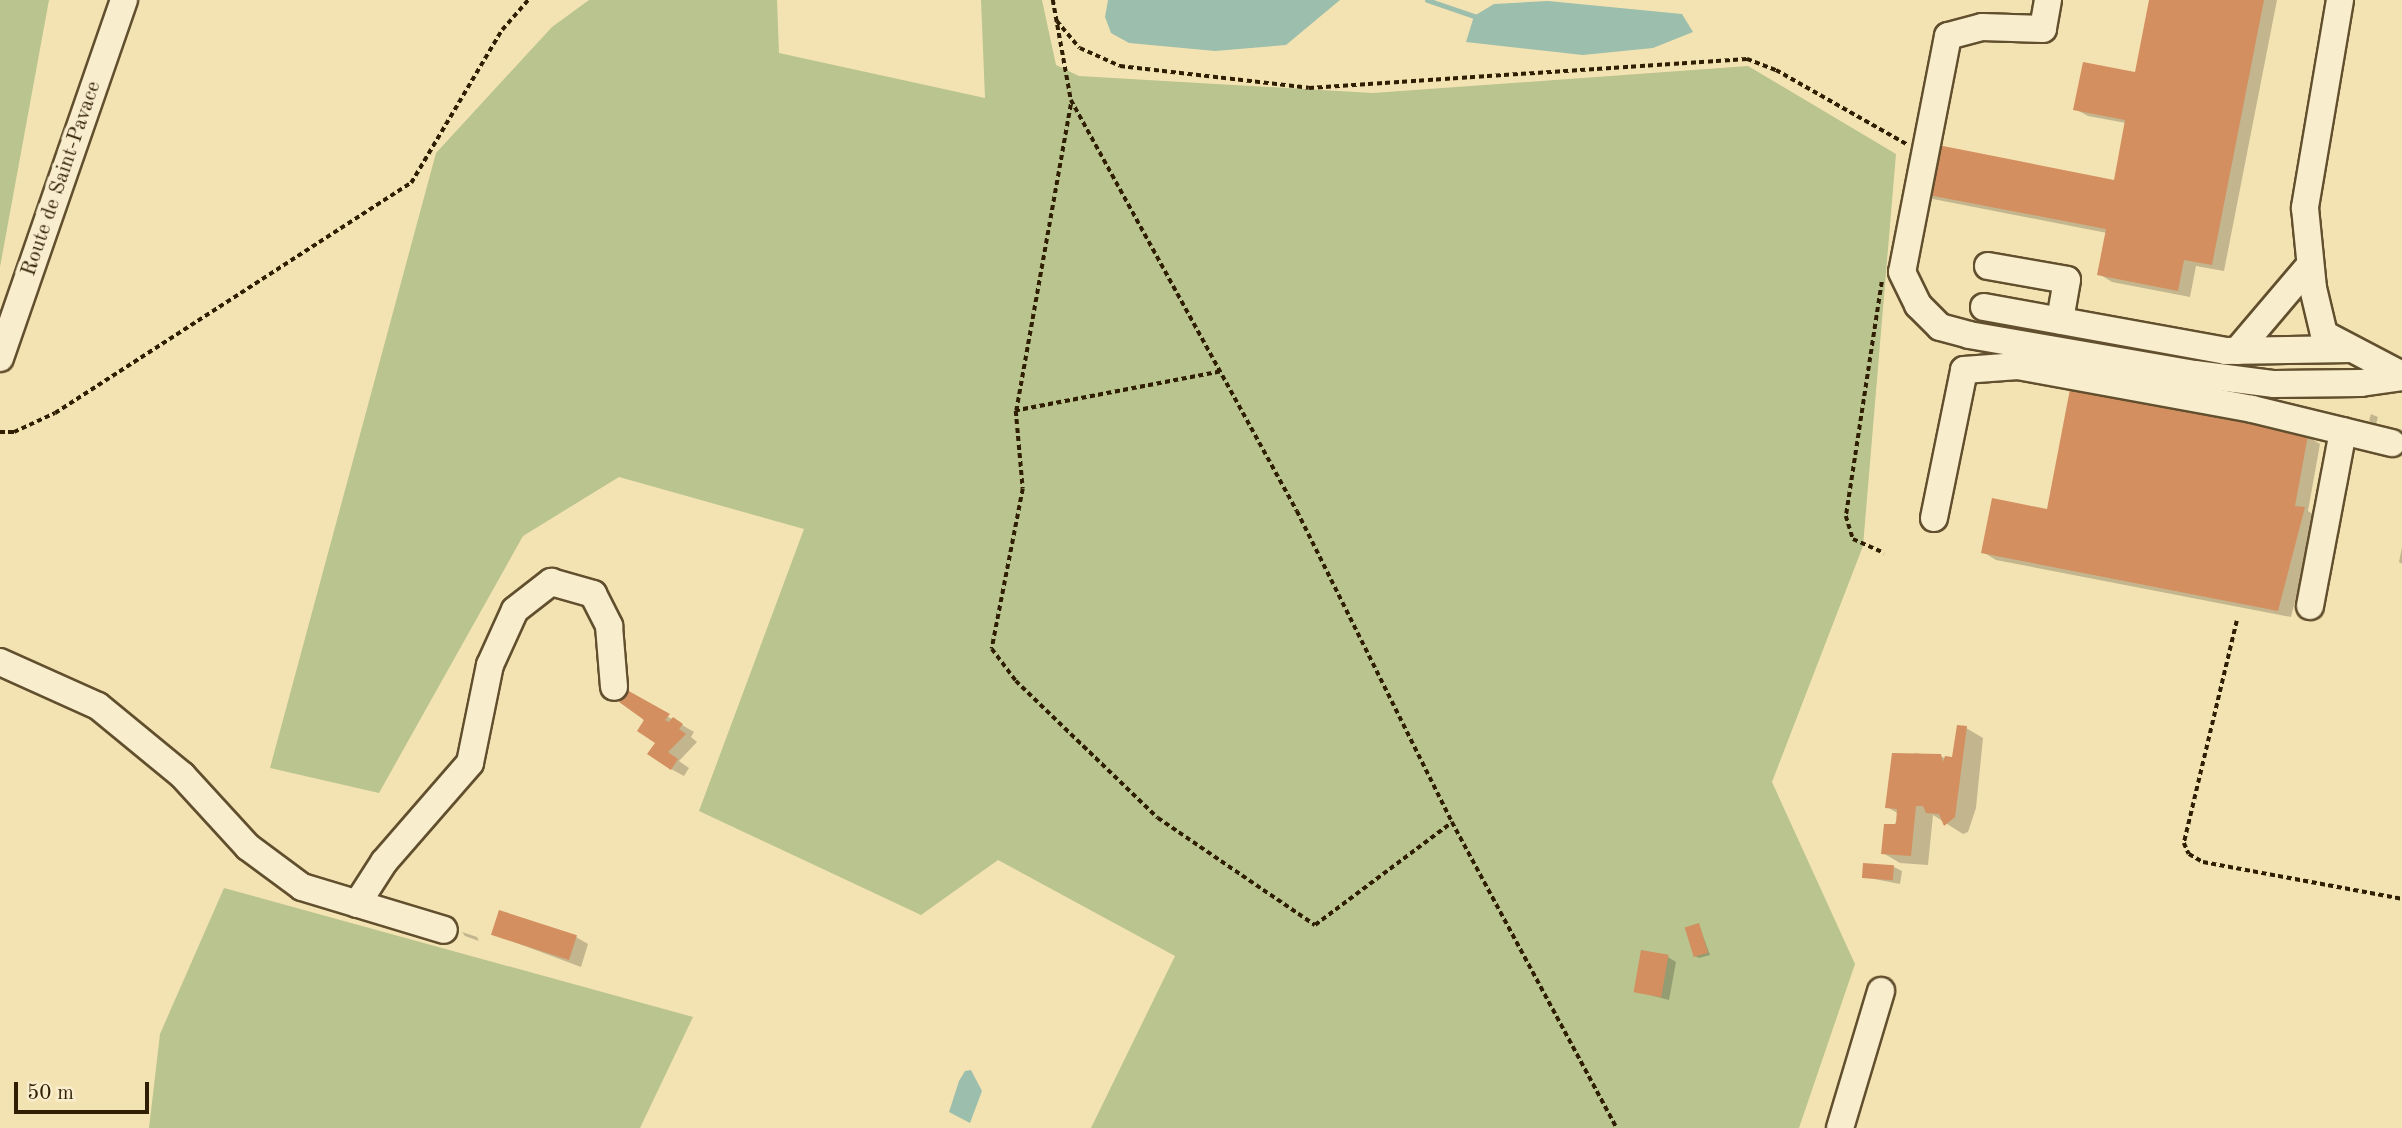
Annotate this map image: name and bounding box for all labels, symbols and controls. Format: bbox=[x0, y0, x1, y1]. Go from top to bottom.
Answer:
street label: Route de Saint-Pavace bbox=[17, 78, 107, 280]
scale bar bbox=[18, 1068, 152, 1112]
text: 50 m bbox=[27, 1083, 74, 1104]

